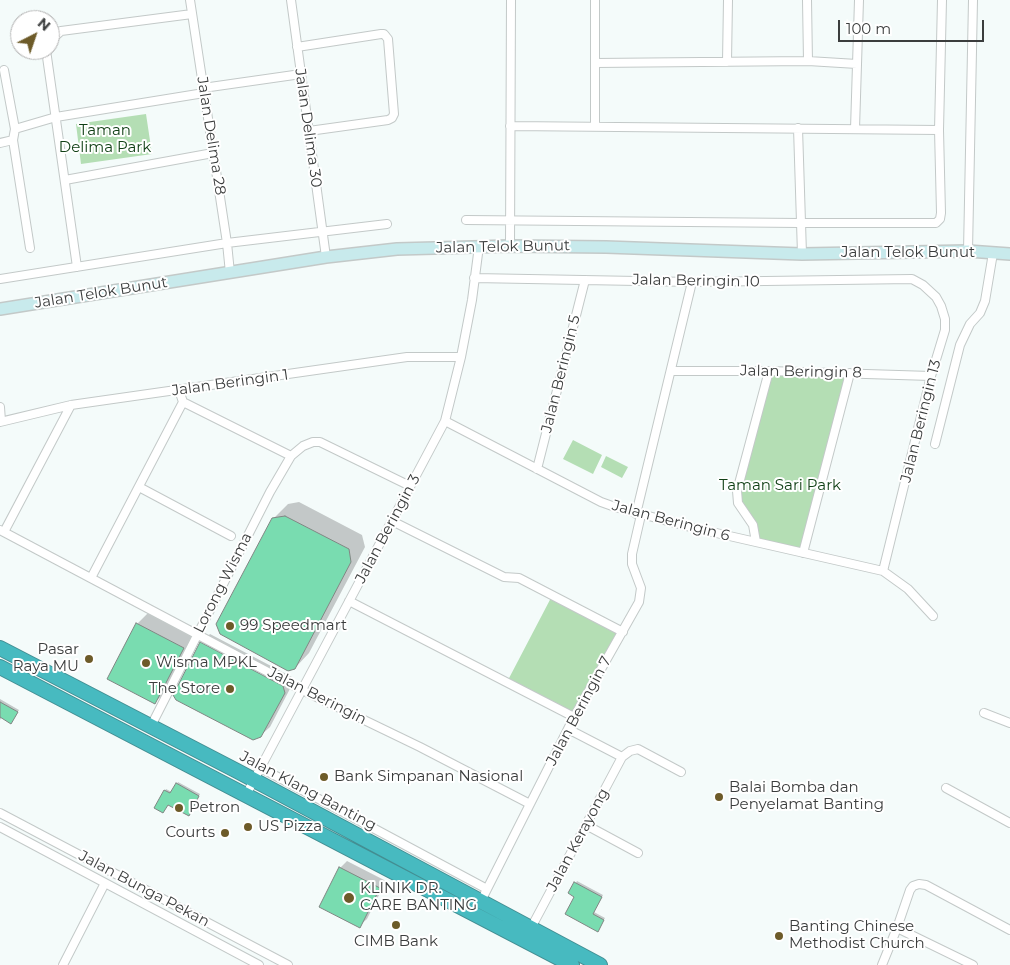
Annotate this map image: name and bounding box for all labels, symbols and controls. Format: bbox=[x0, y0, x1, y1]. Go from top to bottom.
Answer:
north arrow bbox=[10, 10, 60, 60]
scale bar bbox=[840, 10, 986, 42]
text: N bbox=[34, 14, 54, 35]
text: 100 m bbox=[846, 19, 891, 38]
street label: Jalan Delima 30 bbox=[291, 67, 325, 189]
street label: Jalan Delima 28 bbox=[193, 76, 229, 196]
park label: Taman Delima Park bbox=[59, 122, 151, 157]
street label: Jalan Telok Bunut bbox=[436, 237, 570, 257]
street label: Jalan Telok Bunut bbox=[841, 244, 975, 262]
street label: Jalan Beringin 10 bbox=[632, 271, 760, 291]
street label: Jalan Telok Bunut bbox=[33, 274, 169, 312]
street label: Jalan Beringin 5 bbox=[538, 313, 584, 435]
street label: Jalan Beringin 13 bbox=[897, 358, 945, 484]
street label: Jalan Beringin 8 bbox=[740, 362, 862, 382]
street label: Jalan Beringin 1 bbox=[171, 366, 289, 400]
street label: Jalan Beringin 3 bbox=[352, 472, 424, 586]
park label: Taman Sari Park bbox=[719, 477, 841, 495]
street label: Jalan Beringin 6 bbox=[610, 497, 732, 545]
street label: Lorong Wisma bbox=[190, 530, 256, 636]
place label: 99 Speedmart bbox=[240, 617, 347, 635]
marker: 99 Speedmart bbox=[224, 620, 236, 632]
place label: Pasar Raya MU bbox=[13, 641, 79, 676]
marker: Pasar Raya MU bbox=[83, 653, 95, 665]
street label: Jalan Beringin 7 bbox=[543, 653, 615, 769]
place label: Wisma MPKL bbox=[156, 654, 257, 672]
marker: Wisma MPKL bbox=[140, 657, 152, 669]
street label: Jalan Beringin bbox=[265, 663, 369, 729]
place label: The Store bbox=[149, 680, 220, 698]
marker: The Store bbox=[224, 683, 236, 695]
street label: Jalan Klang Banting bbox=[237, 747, 379, 835]
place label: Bank Simpanan Nasional bbox=[334, 768, 523, 786]
marker: Bank Simpanan Nasional bbox=[318, 771, 330, 783]
place label: Balai Bomba dan Penyelamat Banting bbox=[729, 779, 884, 814]
street label: Jalan Kerayong bbox=[543, 785, 613, 895]
marker: Balai Bomba dan Penyelamat Banting bbox=[713, 791, 725, 803]
place label: Petron bbox=[189, 799, 240, 817]
marker: Petron bbox=[173, 802, 185, 814]
place label: US Pizza bbox=[258, 818, 322, 836]
marker: US Pizza bbox=[242, 821, 254, 833]
place label: Courts bbox=[166, 824, 215, 842]
marker: Courts bbox=[219, 827, 231, 839]
street label: Jalan Bunga Pekan bbox=[76, 847, 212, 931]
place label: KLINIK DR. CARE BANTING bbox=[360, 880, 477, 915]
marker: KLINIK DR. CARE BANTING bbox=[342, 891, 356, 905]
place label: Banting Chinese Methodist Church bbox=[789, 918, 925, 953]
marker: CIMB Bank bbox=[390, 919, 402, 931]
marker: Banting Chinese Methodist Church bbox=[773, 930, 785, 942]
place label: CIMB Bank bbox=[354, 933, 438, 951]

